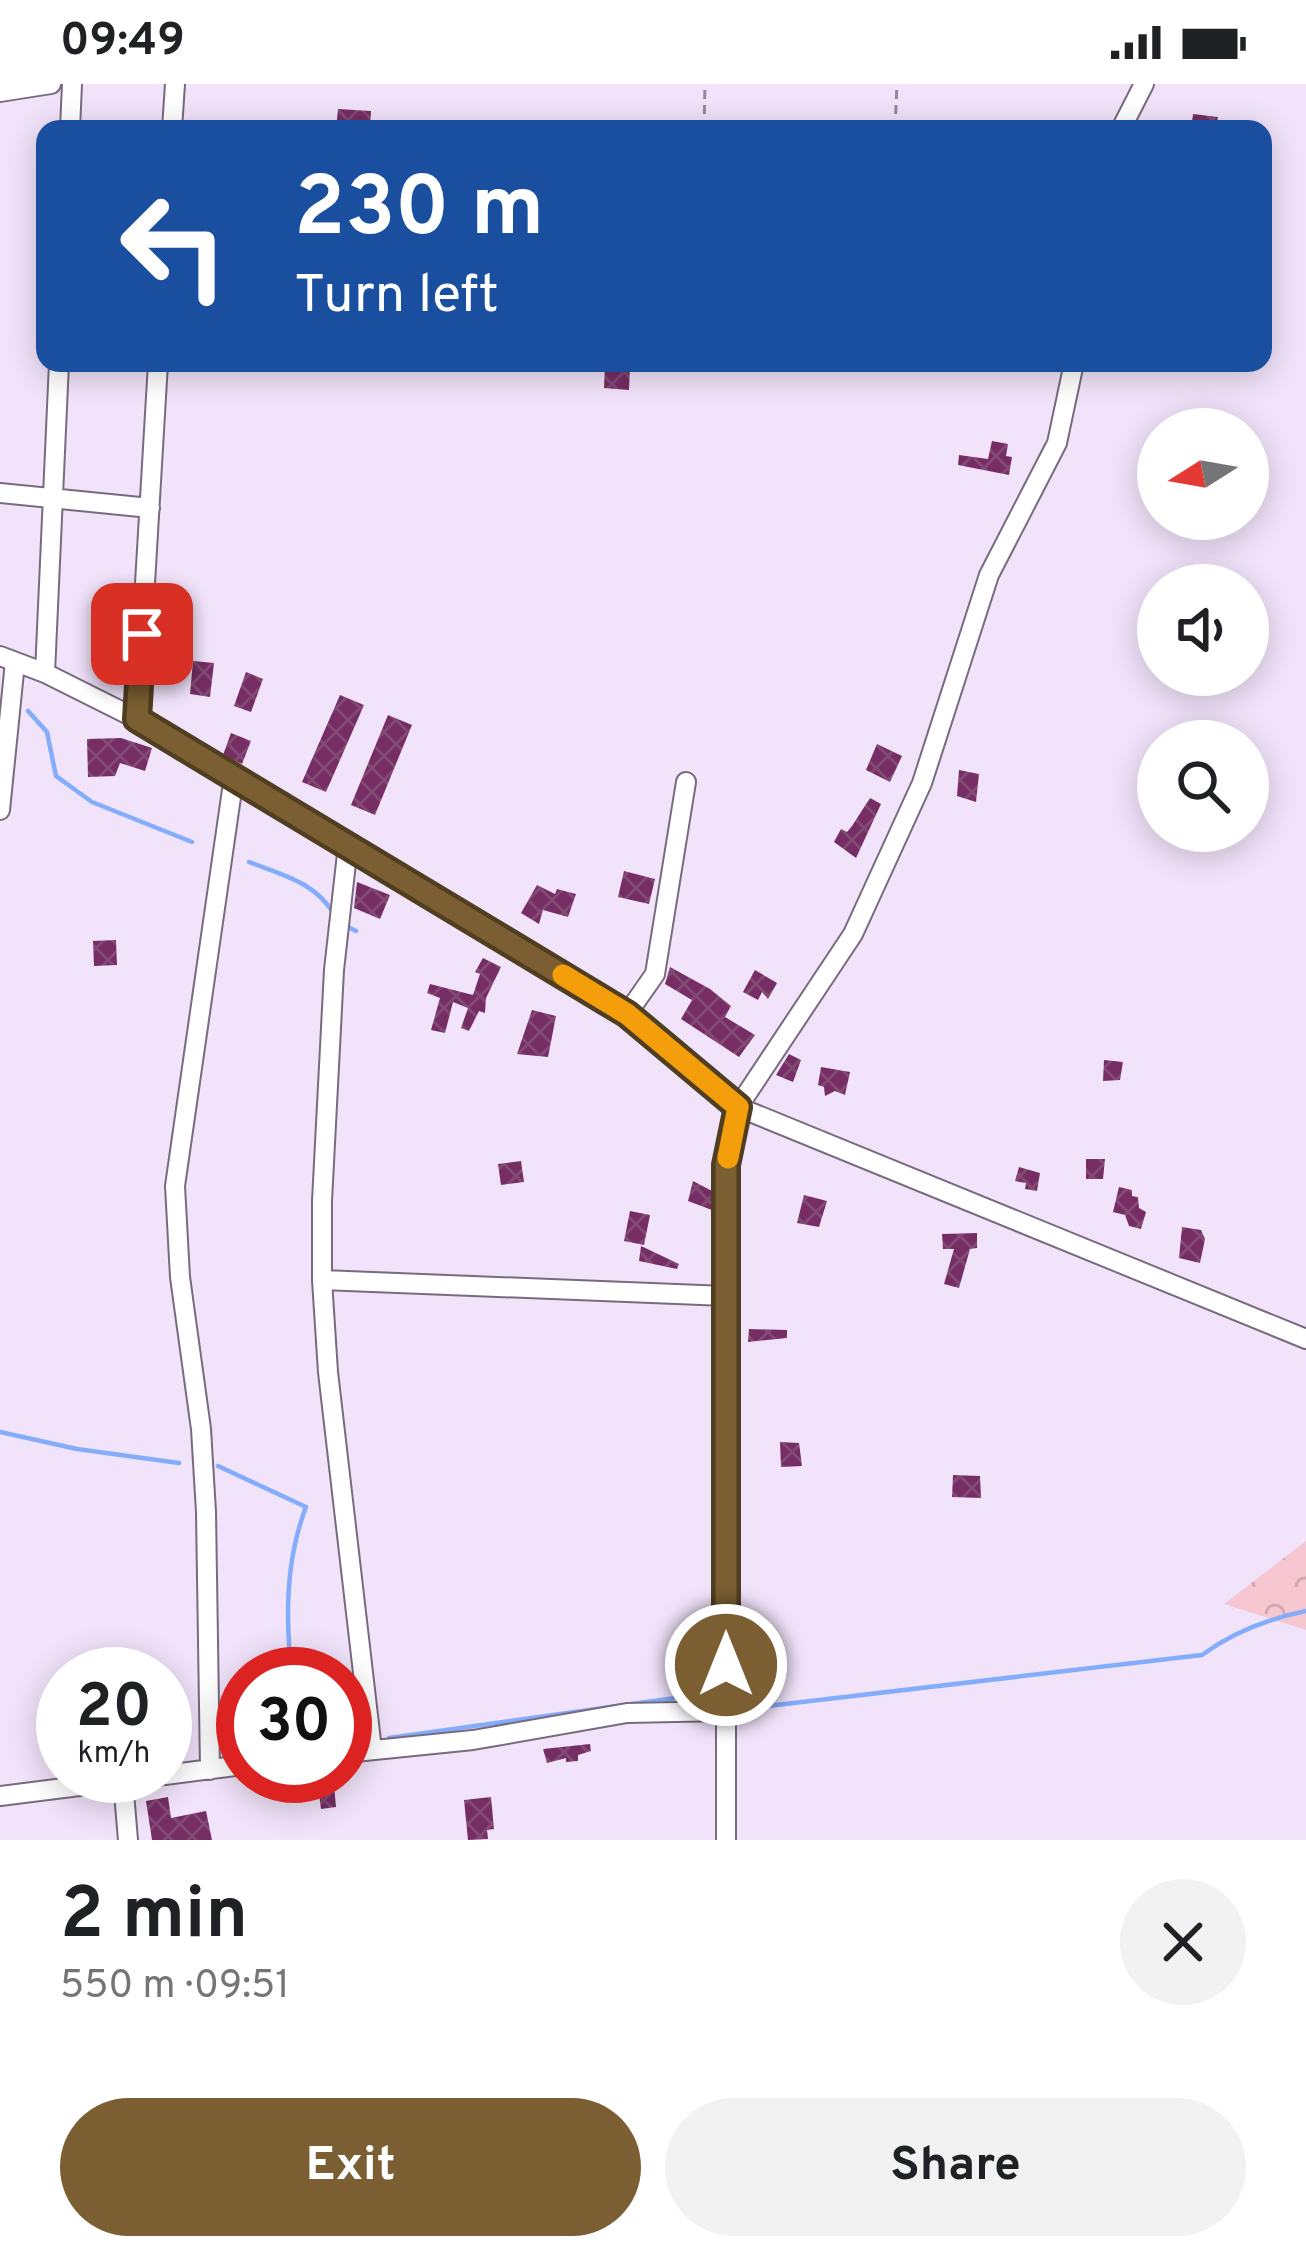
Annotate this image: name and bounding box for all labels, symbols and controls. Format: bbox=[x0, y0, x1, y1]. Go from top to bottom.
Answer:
text: 09:49 bbox=[60, 14, 185, 71]
text: 230 m bbox=[294, 159, 544, 265]
icon: left bbox=[96, 168, 252, 324]
text: Turn left bbox=[294, 263, 499, 332]
north arrow bbox=[1137, 408, 1269, 540]
map controls bbox=[1137, 408, 1269, 852]
button: sound bbox=[1137, 564, 1269, 696]
pin bbox=[91, 583, 193, 685]
icon: arrive bbox=[109, 601, 175, 667]
button: search bbox=[1137, 720, 1269, 852]
position arrow bbox=[663, 1602, 789, 1728]
speed limit sign: 30 bbox=[216, 1647, 372, 1803]
text: 20 bbox=[76, 1672, 152, 1748]
text: km/h bbox=[78, 1736, 150, 1773]
text: 2 min bbox=[60, 1872, 248, 1964]
button: close bbox=[1120, 1879, 1246, 2005]
text: 550 m · 09:51 bbox=[60, 1963, 290, 2012]
button: Exit bbox=[60, 2098, 641, 2236]
button: Share bbox=[665, 2098, 1246, 2236]

